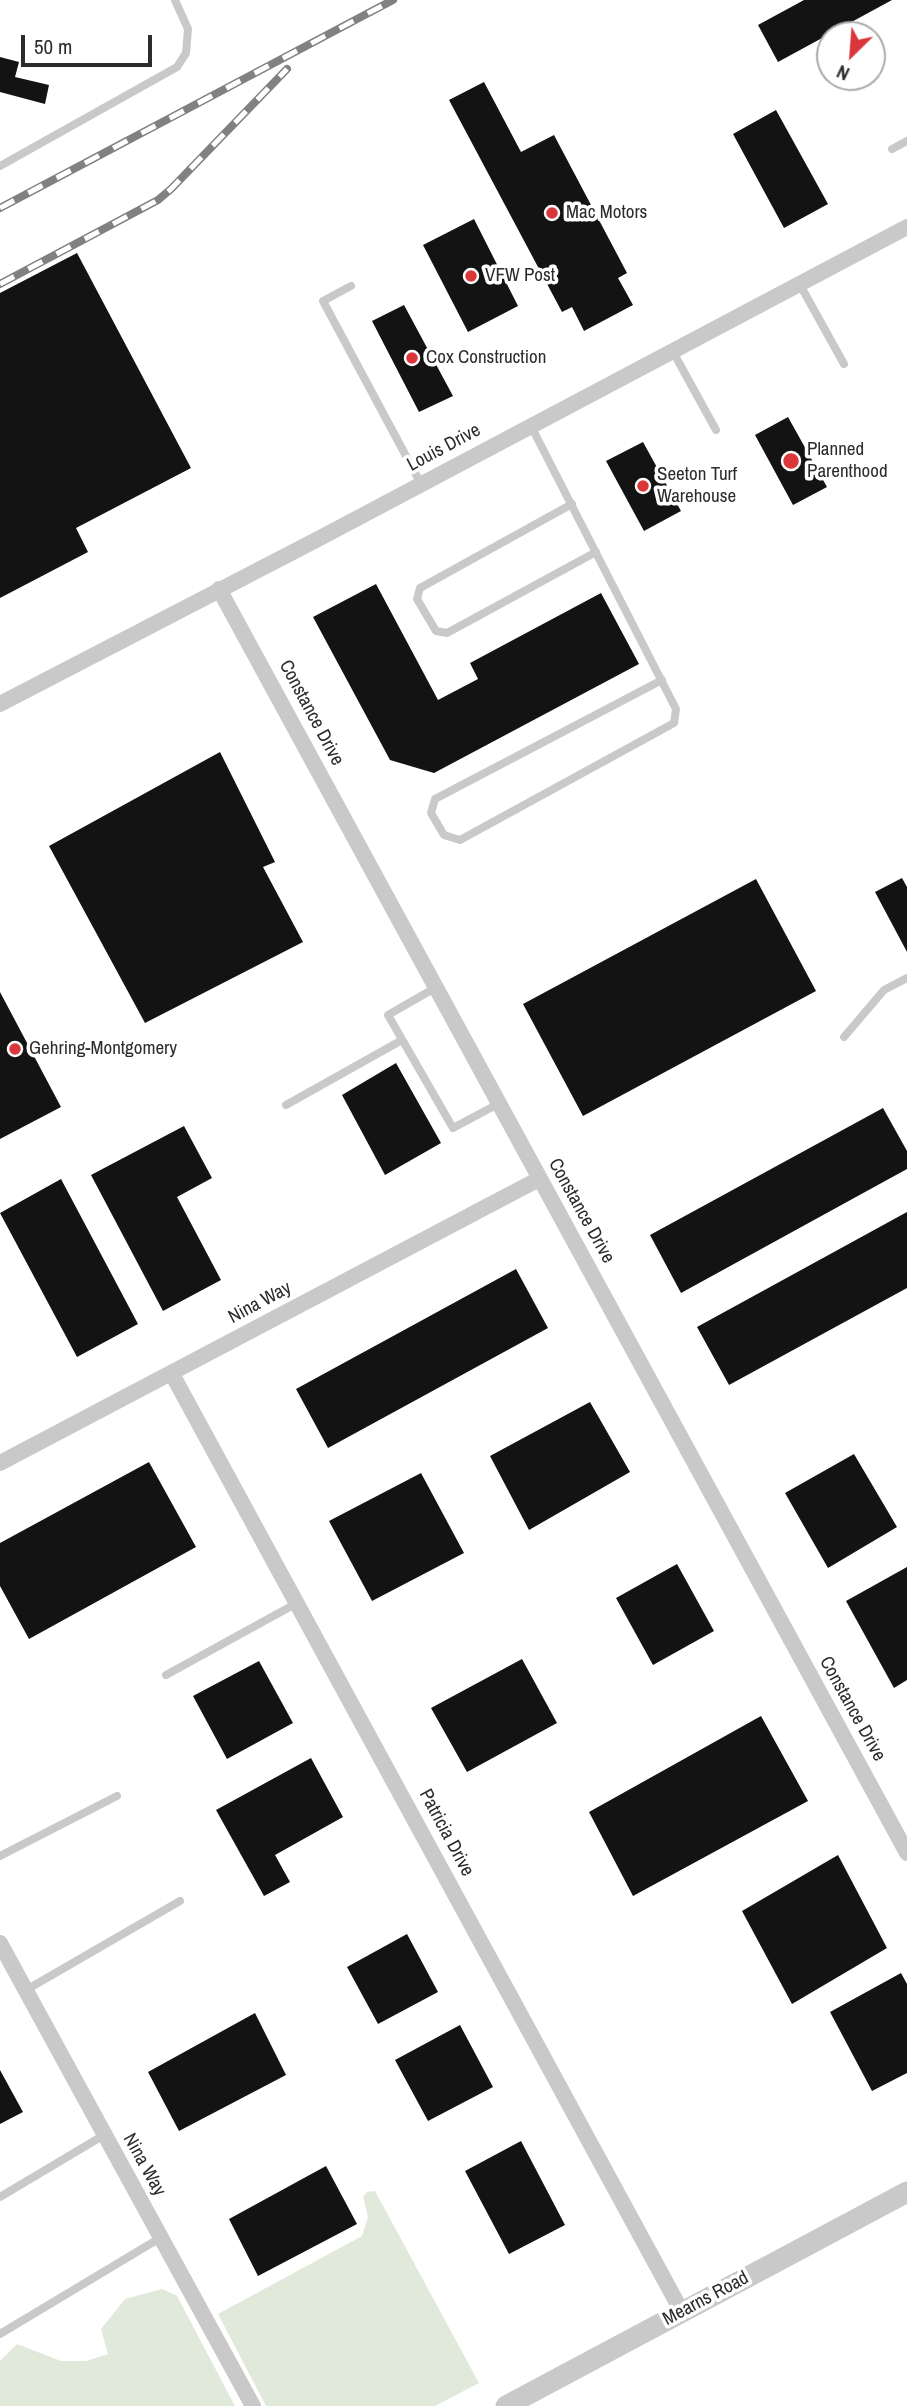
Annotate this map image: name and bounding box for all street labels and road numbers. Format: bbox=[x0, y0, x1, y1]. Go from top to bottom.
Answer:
street label: Louis Drive bbox=[403, 419, 485, 477]
street label: Constance Drive bbox=[274, 656, 348, 770]
street label: Constance Drive bbox=[543, 1155, 619, 1267]
street label: Nina Way bbox=[225, 1277, 295, 1329]
street label: Constance Drive bbox=[814, 1653, 890, 1765]
street label: Patricia Drive bbox=[414, 1786, 478, 1880]
street label: Nina Way bbox=[118, 2130, 170, 2200]
street label: Mearns Road bbox=[659, 2267, 753, 2331]

